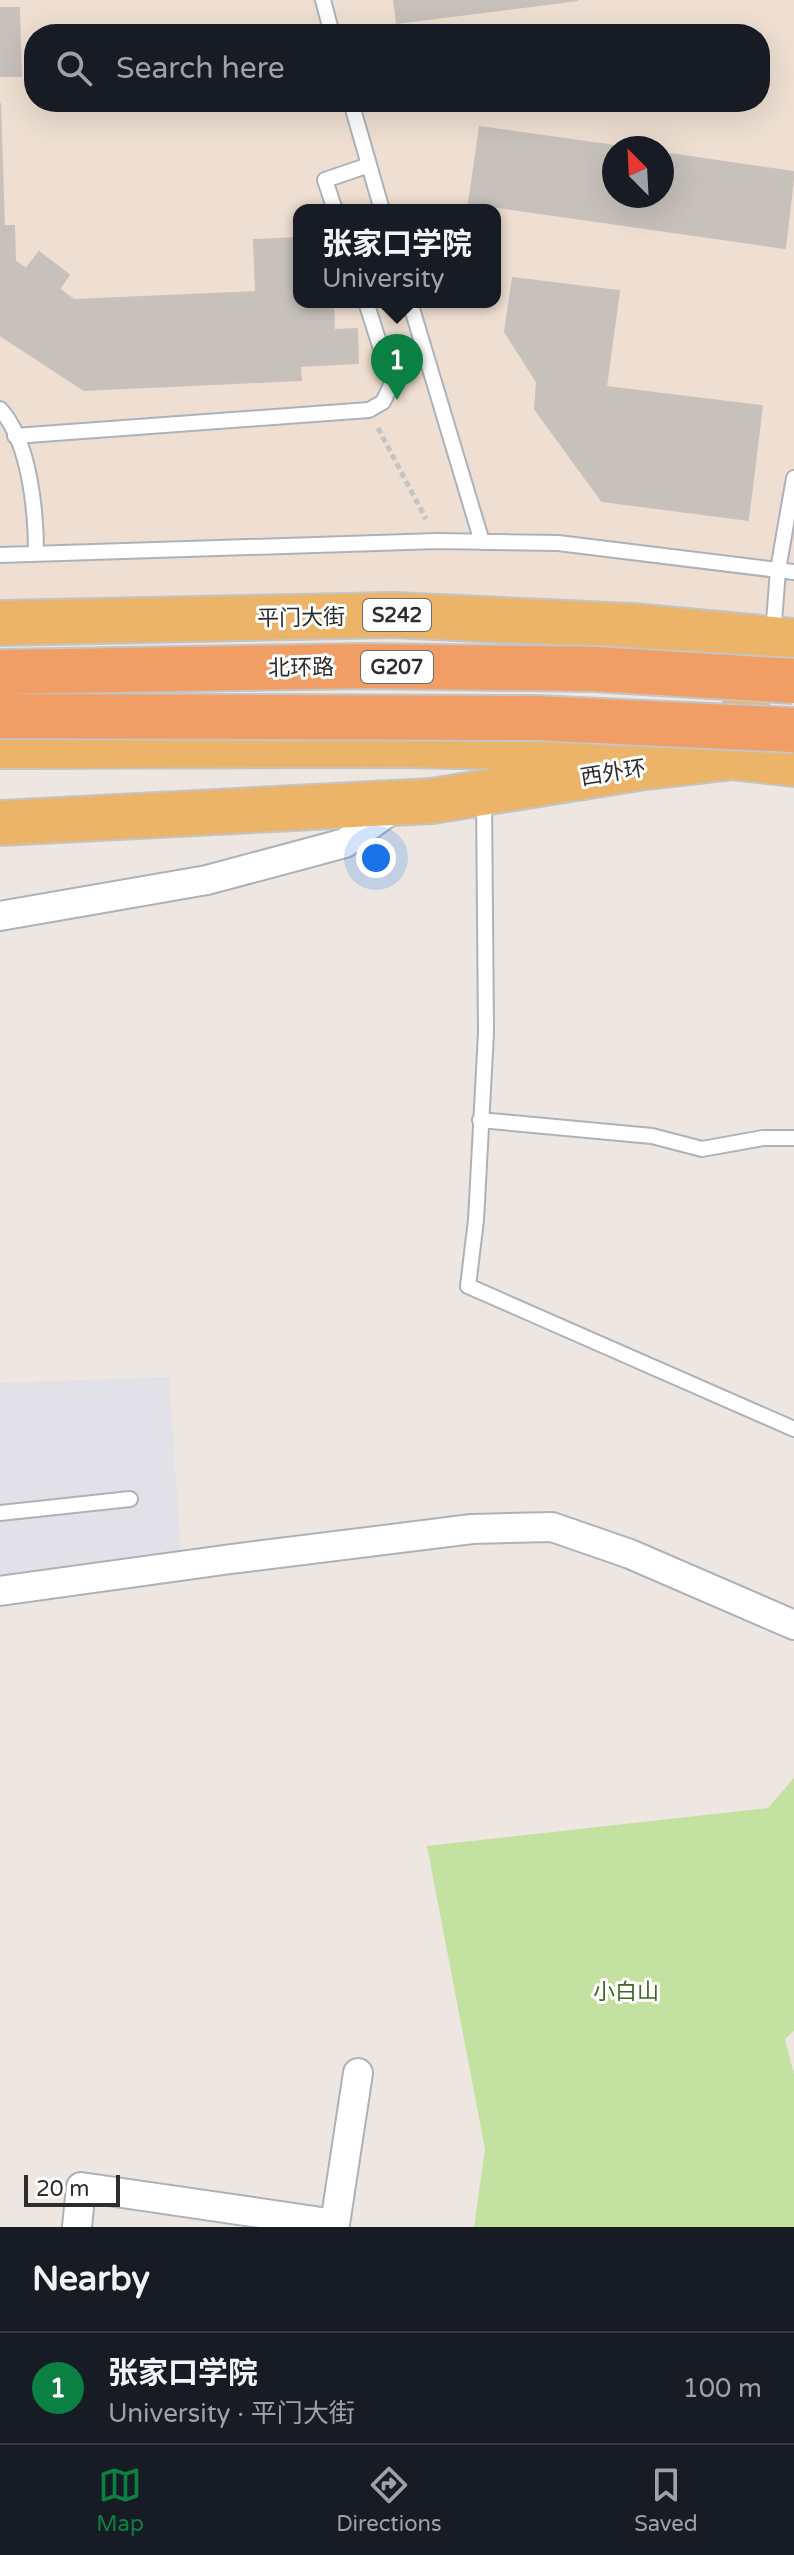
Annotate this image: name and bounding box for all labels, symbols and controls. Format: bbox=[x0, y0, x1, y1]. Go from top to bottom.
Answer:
search box bbox=[24, 24, 770, 112]
icon: search bbox=[52, 46, 96, 90]
text: Search here bbox=[116, 50, 285, 87]
north arrow bbox=[602, 136, 674, 208]
popup bbox=[293, 204, 501, 308]
text: 张家口学院 bbox=[322, 226, 472, 263]
text: University bbox=[322, 263, 445, 294]
pin: 1 bbox=[371, 334, 423, 400]
road number: S242 bbox=[363, 599, 431, 631]
street label: 平门大街 bbox=[257, 604, 345, 632]
road number: G207 bbox=[361, 651, 433, 683]
street label: 北环路 bbox=[268, 654, 334, 682]
street label: 西外环 bbox=[579, 755, 648, 791]
your location bbox=[356, 838, 396, 878]
park label: 小白山 bbox=[593, 1979, 659, 2005]
scale bar bbox=[24, 2171, 120, 2207]
text: 20 m bbox=[36, 2176, 90, 2202]
text: Nearby bbox=[32, 2259, 150, 2300]
text: 张家口学院 bbox=[108, 2355, 258, 2392]
text: 1 bbox=[50, 2373, 66, 2404]
text: 100 m bbox=[682, 2373, 762, 2404]
text: University · 平门大街 bbox=[108, 2398, 355, 2429]
tab: Map bbox=[96, 2463, 144, 2537]
tab: Directions bbox=[336, 2463, 442, 2537]
tab: Saved bbox=[634, 2463, 698, 2537]

